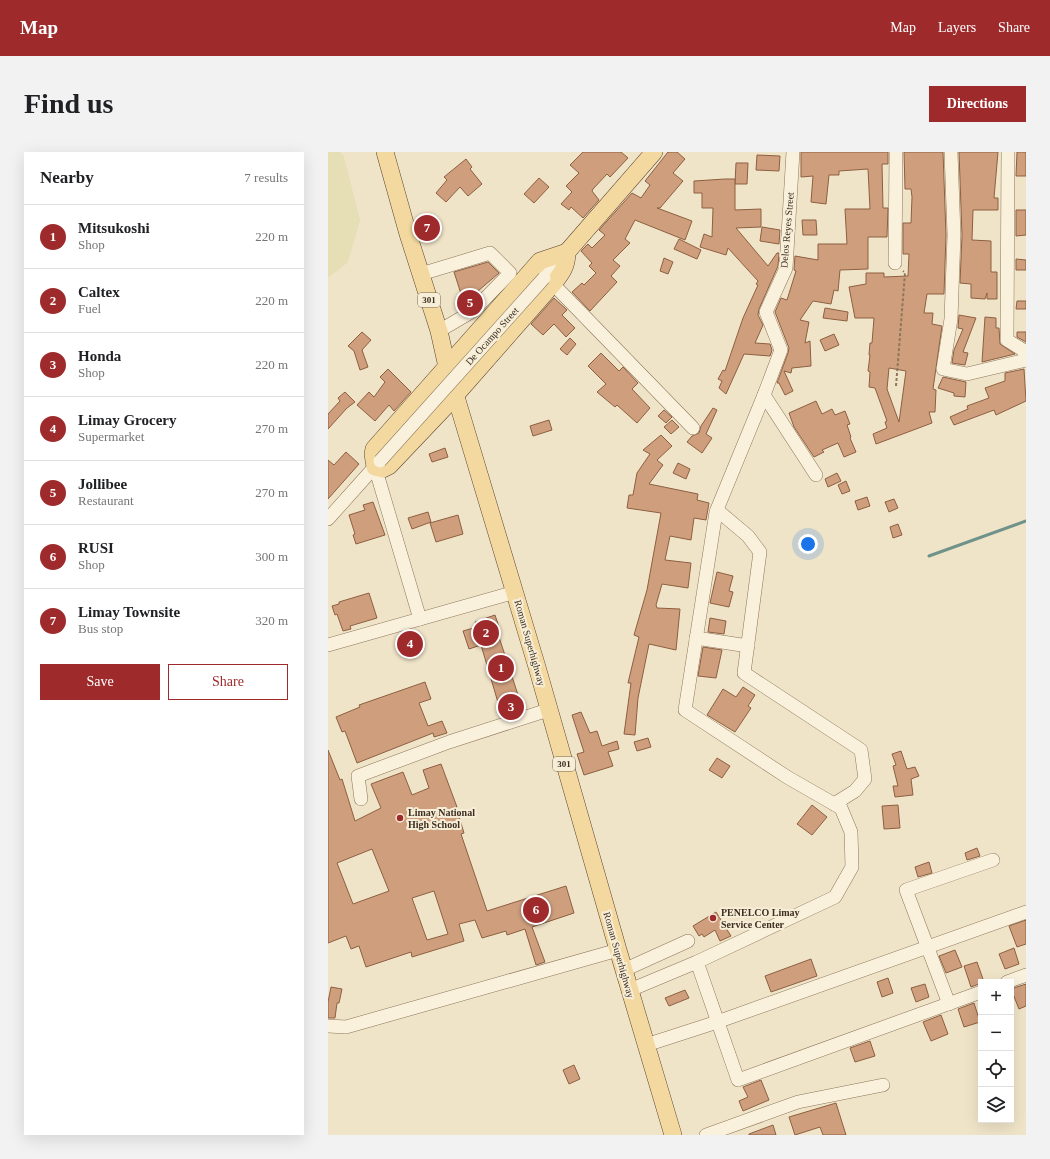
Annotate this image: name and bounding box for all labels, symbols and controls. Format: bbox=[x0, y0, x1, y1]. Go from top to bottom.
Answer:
text: Map bbox=[20, 17, 58, 38]
text: Map bbox=[890, 20, 916, 35]
text: Layers bbox=[938, 20, 976, 35]
text: Share bbox=[998, 20, 1030, 35]
button: Directions bbox=[929, 86, 1026, 122]
text: Find us bbox=[24, 88, 114, 119]
text: Nearby bbox=[40, 168, 94, 187]
text: 7 results bbox=[244, 170, 288, 185]
street label: Delos Reyes Street bbox=[778, 191, 796, 268]
pin: 7 bbox=[414, 213, 440, 243]
text: Mitsukoshi bbox=[78, 220, 150, 236]
text: 1 bbox=[50, 229, 56, 244]
text: 220 m bbox=[255, 229, 288, 244]
text: Shop bbox=[78, 237, 105, 252]
text: Caltex bbox=[78, 284, 120, 300]
pin: 5 bbox=[457, 288, 483, 318]
text: 2 bbox=[50, 293, 56, 308]
text: 220 m bbox=[255, 293, 288, 308]
road number: 301 bbox=[418, 293, 440, 307]
text: Fuel bbox=[78, 301, 101, 316]
street label: De Ocampo Street bbox=[463, 305, 521, 367]
text: Honda bbox=[78, 348, 121, 364]
text: 3 bbox=[50, 357, 56, 372]
text: 220 m bbox=[255, 357, 288, 372]
text: Shop bbox=[78, 365, 105, 380]
text: Limay Grocery bbox=[78, 412, 176, 428]
text: 4 bbox=[50, 421, 56, 436]
text: 270 m bbox=[255, 421, 288, 436]
text: Supermarket bbox=[78, 429, 144, 444]
text: Jollibee bbox=[78, 476, 127, 492]
text: 5 bbox=[50, 485, 56, 500]
text: 270 m bbox=[255, 485, 288, 500]
text: Restaurant bbox=[78, 493, 134, 508]
your location bbox=[798, 534, 818, 554]
text: RUSI bbox=[78, 540, 114, 556]
text: 6 bbox=[50, 549, 56, 564]
text: 300 m bbox=[255, 549, 288, 564]
text: Shop bbox=[78, 557, 105, 572]
street label: Roman Superhighway bbox=[512, 599, 548, 687]
text: Limay Townsite bbox=[78, 604, 180, 620]
text: 7 bbox=[50, 613, 56, 628]
text: 320 m bbox=[255, 613, 288, 628]
pin: 2 bbox=[473, 618, 499, 648]
text: Bus stop bbox=[78, 621, 123, 636]
pin: 4 bbox=[397, 629, 423, 659]
pin: 1 bbox=[488, 653, 514, 683]
button: Save bbox=[40, 664, 160, 700]
button: Share bbox=[168, 664, 288, 700]
pin: 3 bbox=[498, 692, 524, 722]
road number: 301 bbox=[553, 757, 575, 771]
place label: Limay National High School bbox=[408, 807, 475, 830]
marker: Limay National High School bbox=[395, 813, 405, 823]
pin: 6 bbox=[523, 895, 549, 925]
place label: PENELCO Limay Service Center bbox=[721, 907, 800, 930]
street label: Roman Superhighway bbox=[601, 911, 637, 999]
marker: PENELCO Limay Service Center bbox=[708, 913, 718, 923]
map controls bbox=[978, 979, 1014, 1123]
button: + bbox=[978, 979, 1014, 1015]
button: − bbox=[978, 1015, 1014, 1051]
button: locate bbox=[978, 1051, 1014, 1087]
button: layers bbox=[978, 1087, 1014, 1123]

